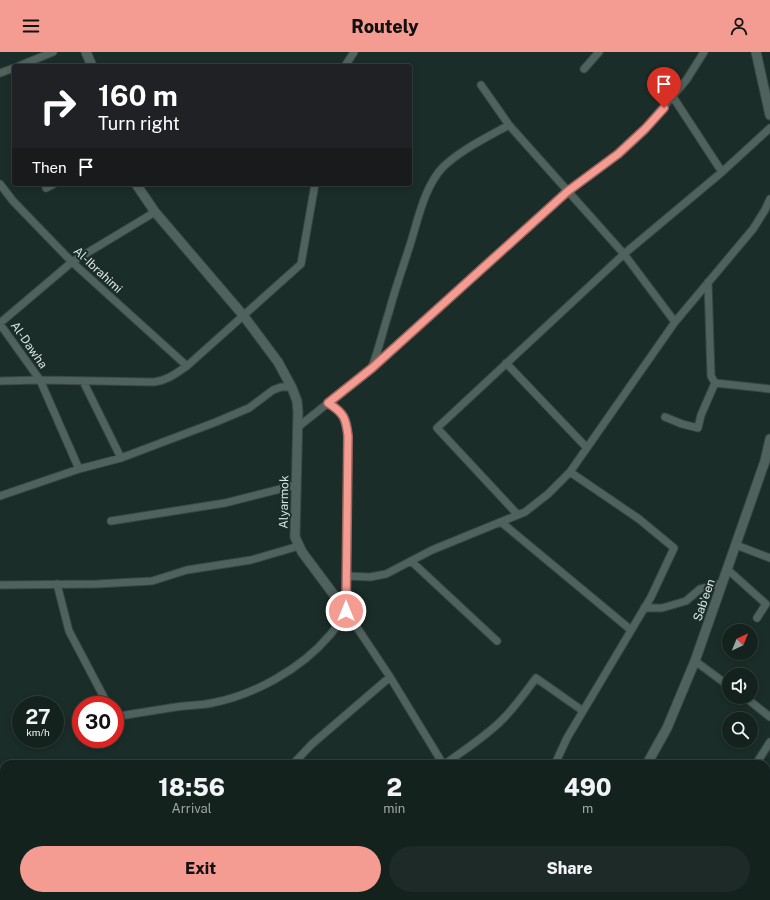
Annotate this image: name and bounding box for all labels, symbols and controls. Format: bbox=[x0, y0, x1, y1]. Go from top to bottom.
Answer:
icon: menu bbox=[20, 15, 42, 37]
icon: person bbox=[728, 15, 750, 37]
text: Routely bbox=[351, 16, 419, 37]
pin bbox=[647, 67, 681, 108]
icon: arrive bbox=[653, 73, 675, 95]
text: 160 m bbox=[98, 79, 178, 112]
icon: right bbox=[32, 80, 84, 132]
text: Turn right bbox=[98, 113, 180, 134]
icon: arrive bbox=[75, 156, 97, 178]
text: Then bbox=[32, 159, 67, 176]
street label: Al-Ibrahimi bbox=[71, 244, 125, 296]
street label: Al-Dawha bbox=[8, 319, 50, 371]
street label: Alyarmok bbox=[277, 475, 291, 529]
street label: Sab'een bbox=[690, 577, 718, 623]
position arrow bbox=[325, 590, 367, 632]
north arrow bbox=[722, 624, 758, 660]
map controls bbox=[722, 624, 758, 748]
button: sound bbox=[722, 668, 758, 704]
speed limit sign: 30 bbox=[72, 696, 124, 748]
text: 27 bbox=[25, 705, 51, 729]
button: search bbox=[722, 712, 758, 748]
text: km/h bbox=[26, 726, 50, 738]
text: 18:56 bbox=[158, 773, 225, 801]
text: 2 bbox=[386, 773, 402, 801]
text: 490 bbox=[564, 773, 612, 801]
text: Arrival bbox=[172, 801, 212, 816]
text: min bbox=[383, 801, 405, 816]
text: m bbox=[582, 801, 593, 816]
button: Exit bbox=[20, 846, 381, 892]
button: Share bbox=[389, 846, 750, 892]

